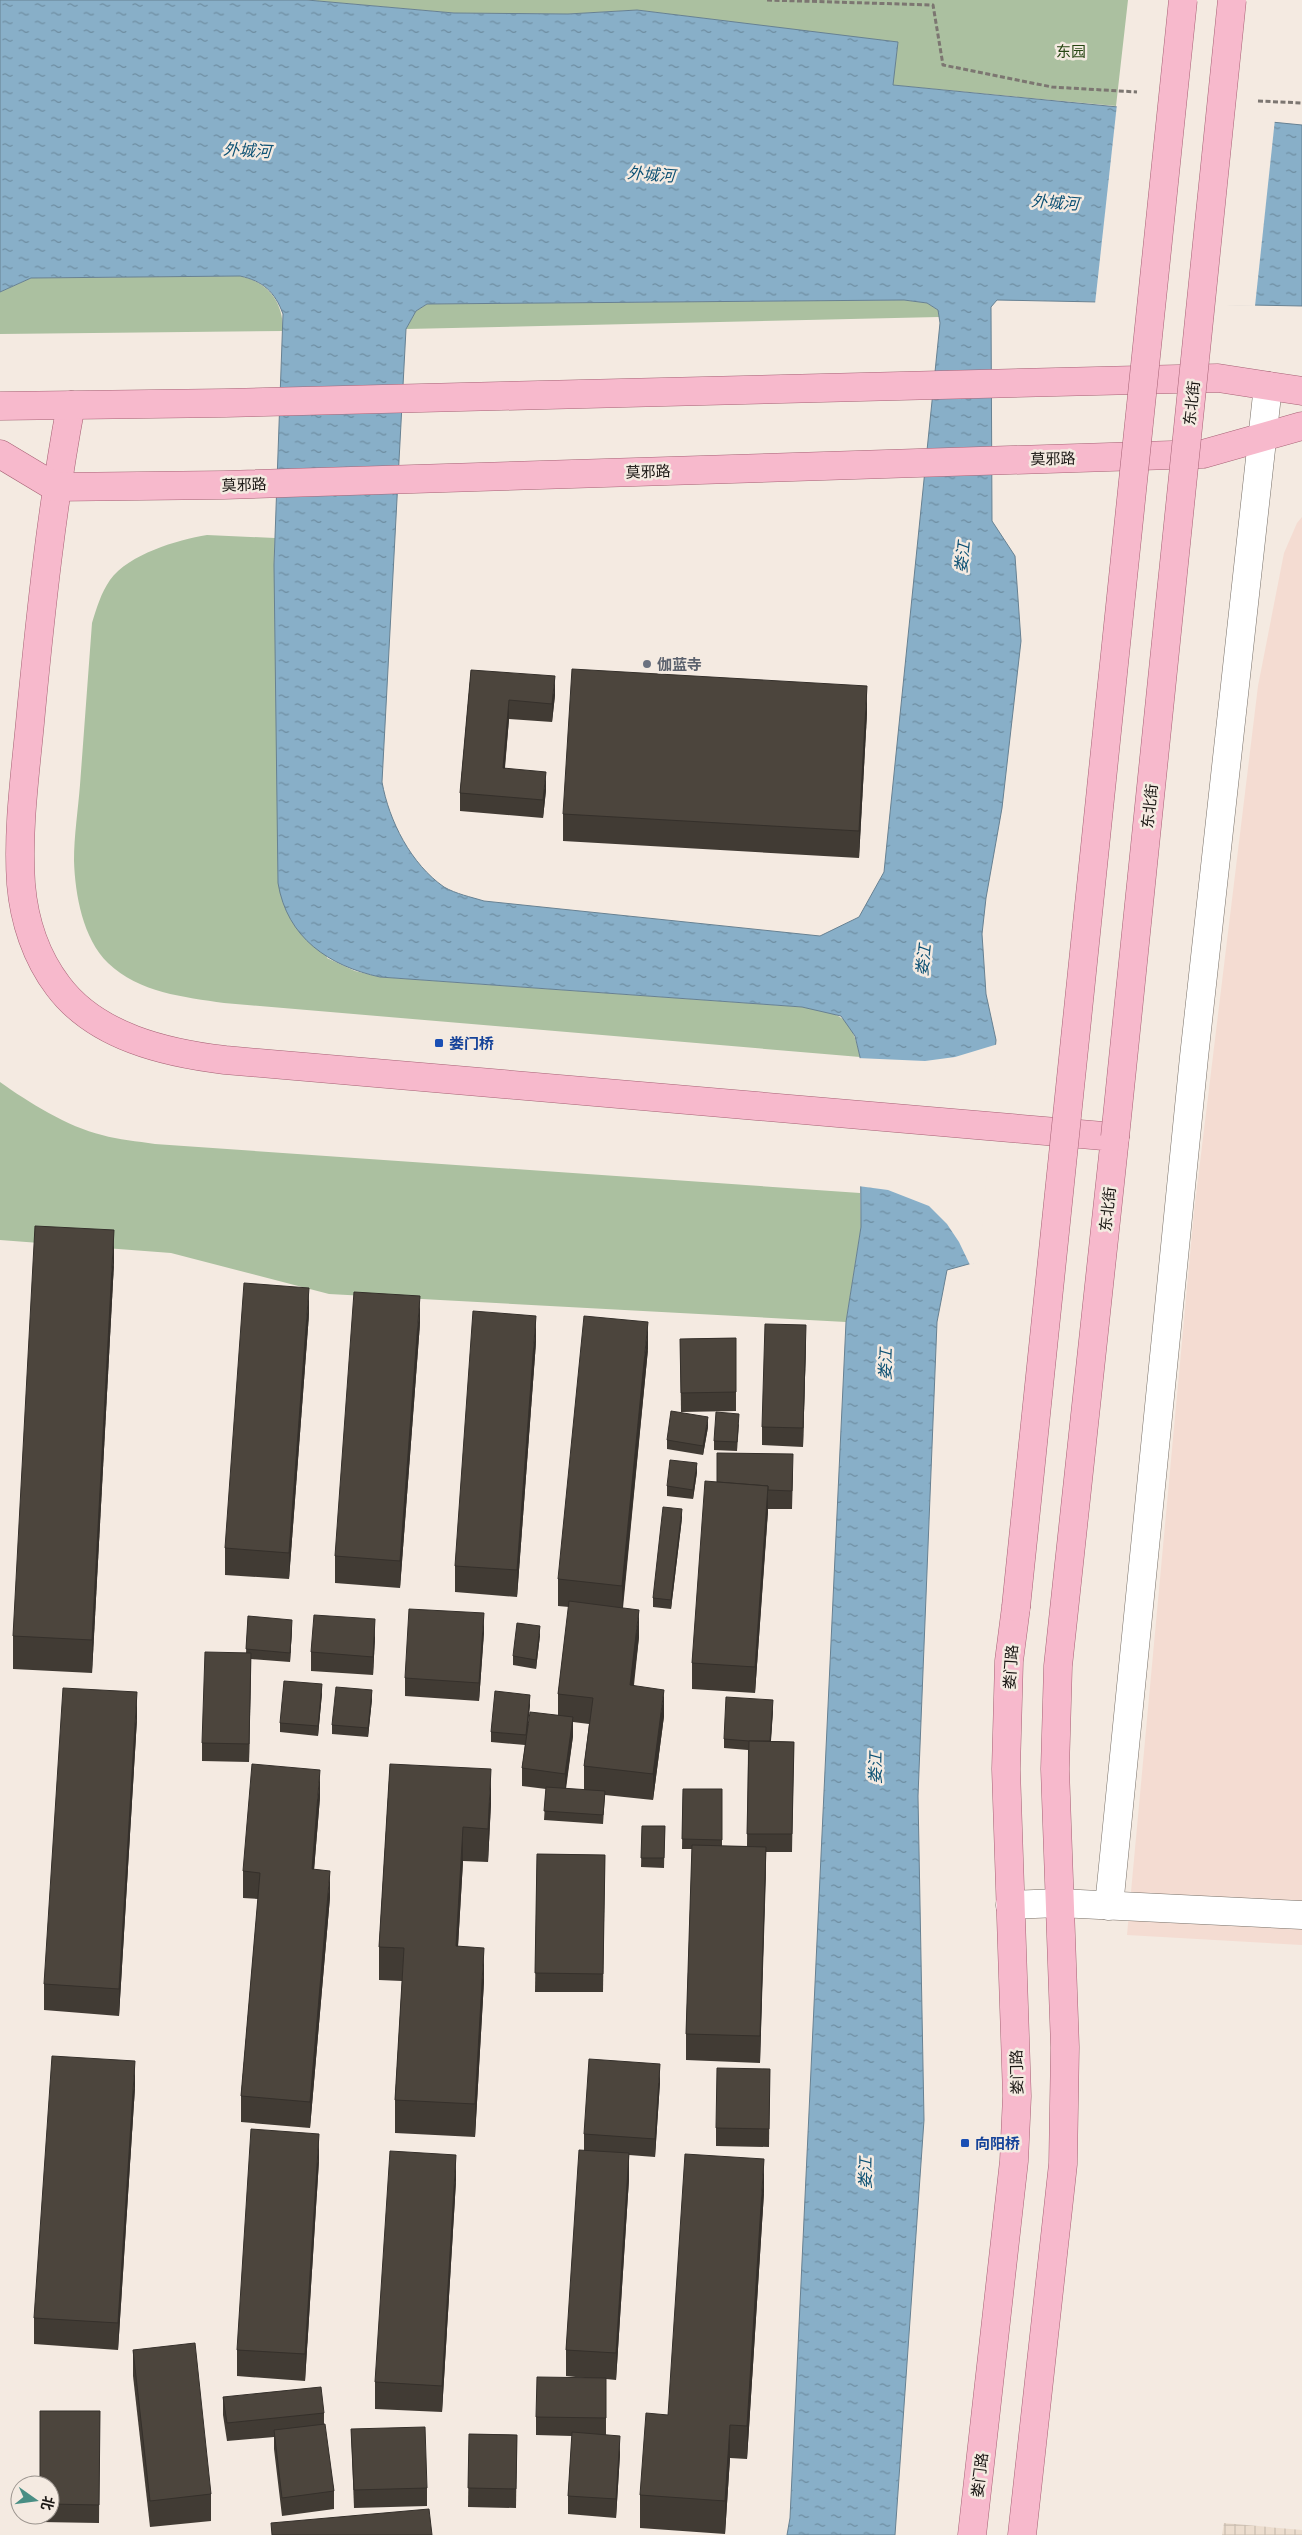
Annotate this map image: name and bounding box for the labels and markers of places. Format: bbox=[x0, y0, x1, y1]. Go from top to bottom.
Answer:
place label: 伽蓝寺 bbox=[657, 655, 702, 673]
marker: 伽蓝寺 bbox=[641, 658, 653, 670]
place label: 娄门桥 bbox=[449, 1034, 494, 1052]
marker: 娄门桥 bbox=[433, 1037, 445, 1049]
place label: 向阳桥 bbox=[975, 2134, 1020, 2152]
marker: 向阳桥 bbox=[959, 2137, 971, 2149]

